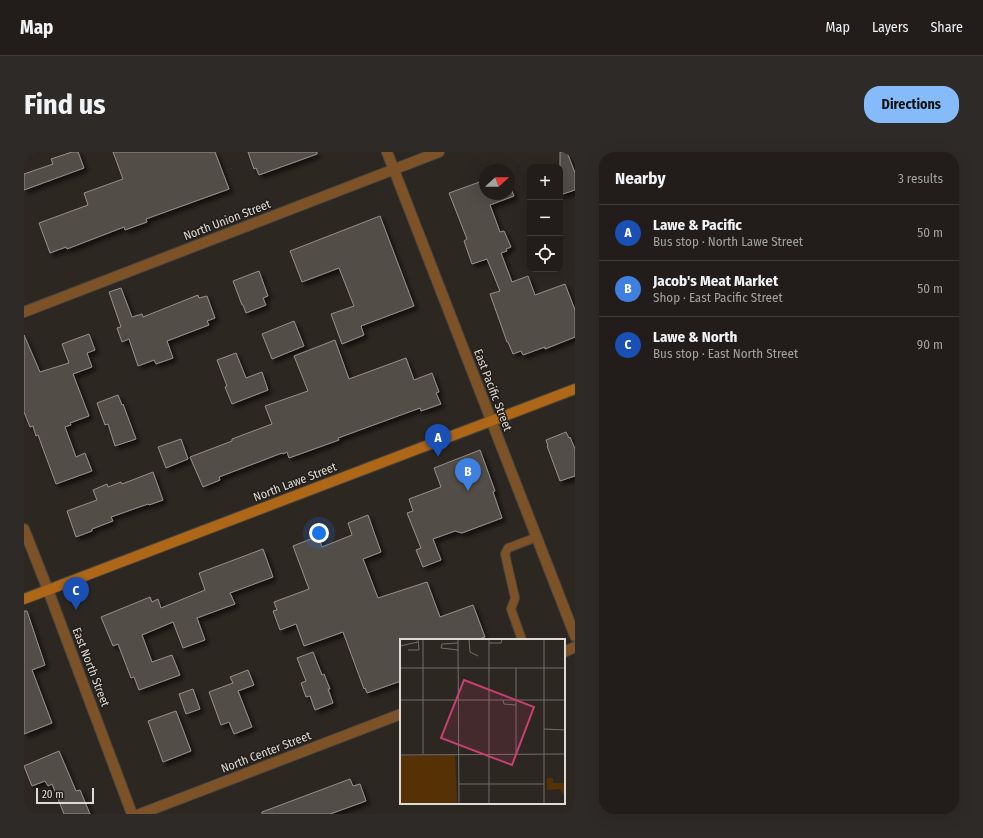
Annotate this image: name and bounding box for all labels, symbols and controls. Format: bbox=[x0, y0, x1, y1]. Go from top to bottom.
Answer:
text: Map bbox=[20, 16, 53, 39]
text: Map bbox=[826, 19, 850, 36]
text: Layers bbox=[872, 19, 908, 36]
text: Share bbox=[930, 19, 963, 36]
button: Directions bbox=[864, 86, 959, 123]
text: Find us bbox=[24, 88, 106, 121]
north arrow bbox=[479, 164, 515, 200]
map controls bbox=[527, 164, 563, 272]
button: + bbox=[527, 164, 563, 200]
text: Nearby bbox=[615, 168, 666, 189]
text: 3 results bbox=[898, 171, 943, 186]
street label: North Union Street bbox=[181, 197, 273, 243]
button: − bbox=[527, 200, 563, 236]
text: Lawe & Pacific bbox=[653, 216, 742, 234]
text: A bbox=[624, 225, 632, 240]
text: 50 m bbox=[917, 225, 943, 240]
text: Bus stop · North Lawe Street bbox=[653, 234, 803, 249]
button: locate bbox=[527, 236, 563, 272]
text: Jacob's Meat Market bbox=[653, 272, 778, 290]
text: B bbox=[624, 281, 632, 296]
text: 50 m bbox=[917, 281, 943, 296]
text: Shop · East Pacific Street bbox=[653, 290, 783, 305]
text: Lawe & North bbox=[653, 328, 737, 346]
text: C bbox=[625, 337, 631, 352]
text: 90 m bbox=[917, 337, 943, 352]
text: Bus stop · East North Street bbox=[653, 346, 798, 361]
street label: East Pacific Street bbox=[471, 347, 515, 433]
pin: A bbox=[425, 424, 451, 457]
pin: B bbox=[455, 458, 481, 491]
street label: North Lawe Street bbox=[251, 460, 339, 504]
your location bbox=[309, 523, 329, 543]
pin: C bbox=[63, 577, 89, 610]
street label: East North Street bbox=[70, 626, 113, 709]
inset map bbox=[400, 639, 565, 804]
street label: North Center Street bbox=[219, 728, 313, 776]
scale bar bbox=[36, 786, 94, 805]
text: 20 m bbox=[42, 788, 64, 801]

